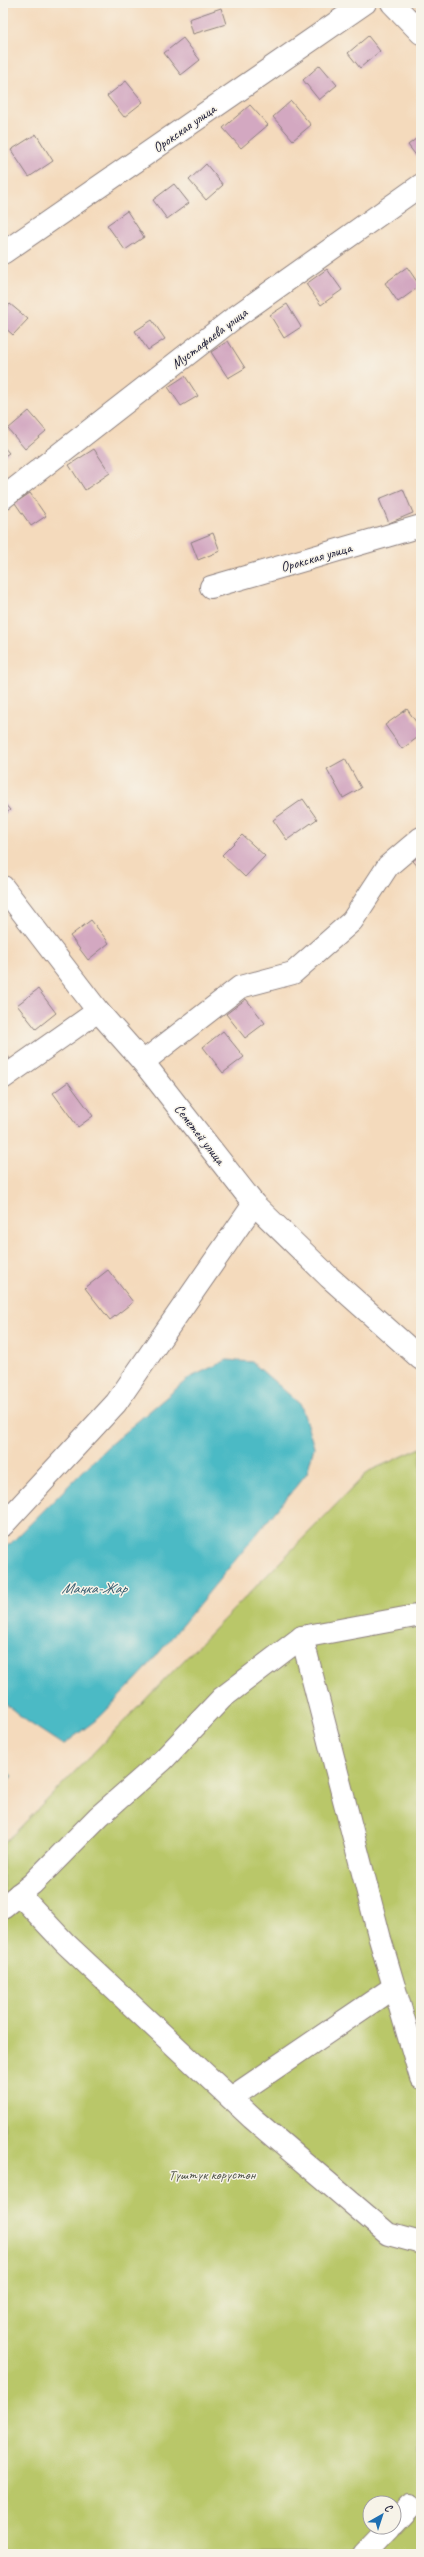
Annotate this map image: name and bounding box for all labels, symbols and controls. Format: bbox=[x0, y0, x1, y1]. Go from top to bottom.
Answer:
street label: Орокская улица bbox=[150, 100, 220, 156]
street label: Мустафаева улица bbox=[168, 303, 252, 373]
street label: Орокская улица bbox=[279, 539, 355, 576]
street label: Семетей улица bbox=[171, 1101, 229, 1169]
water label: Маңка-Жар bbox=[62, 1579, 129, 1598]
park label: Түштүк көрүстөн bbox=[169, 2166, 257, 2183]
north arrow bbox=[362, 2495, 402, 2535]
text: С bbox=[382, 2500, 396, 2515]

